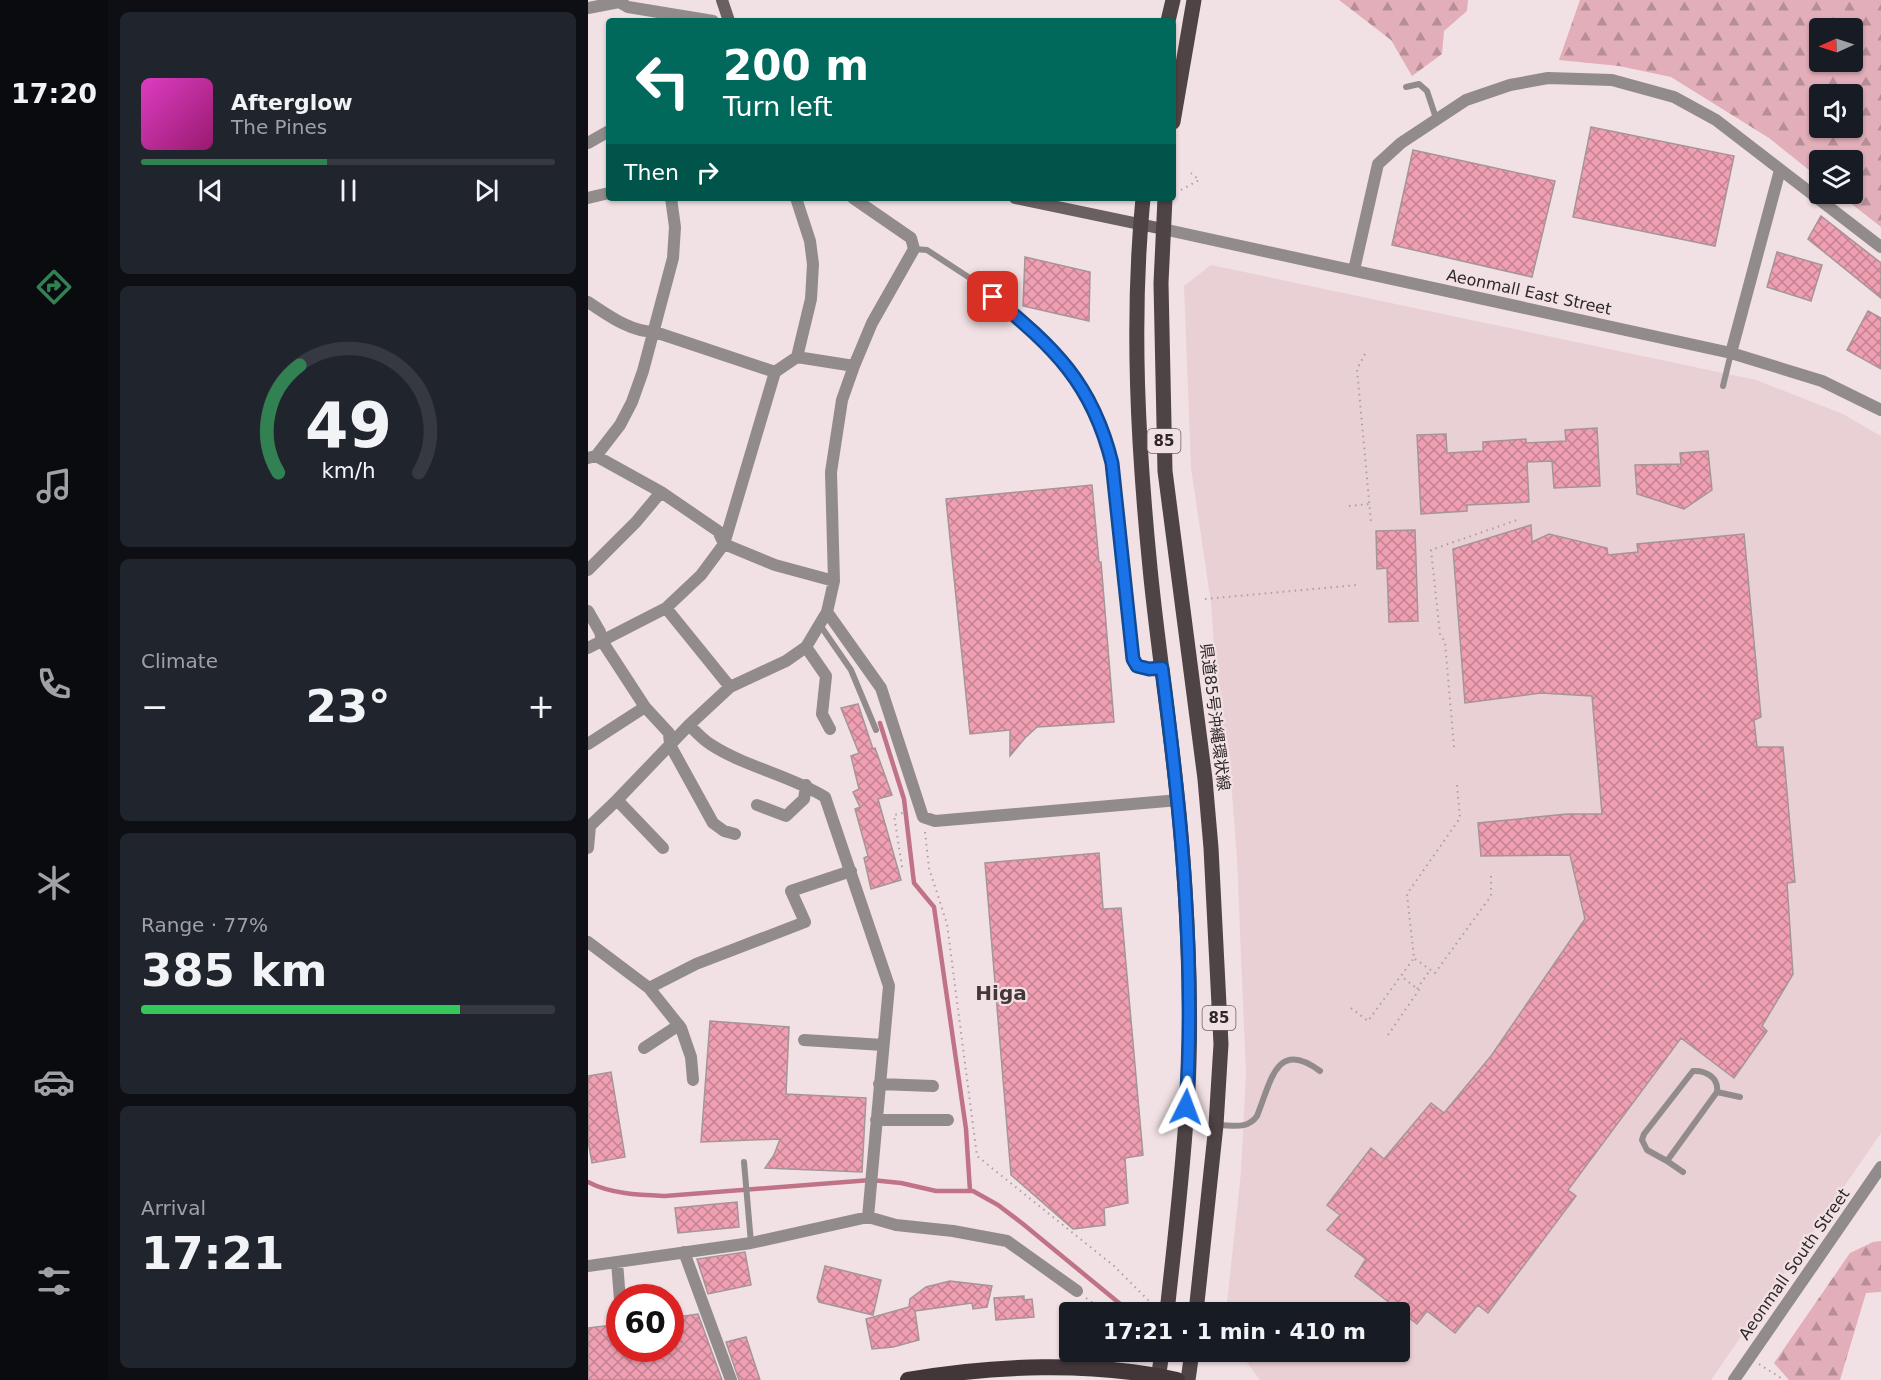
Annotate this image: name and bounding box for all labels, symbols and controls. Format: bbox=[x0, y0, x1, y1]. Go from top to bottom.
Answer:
north arrow bbox=[1809, 18, 1863, 72]
map controls bbox=[1809, 18, 1863, 204]
text: 200 m bbox=[723, 41, 869, 90]
icon: left bbox=[624, 42, 702, 120]
text: 17:20 bbox=[11, 78, 97, 109]
button: sound bbox=[1809, 84, 1863, 138]
text: Afterglow bbox=[231, 90, 353, 115]
text: Turn left bbox=[723, 91, 833, 122]
text: The Pines bbox=[231, 115, 327, 139]
button: layers bbox=[1809, 150, 1863, 204]
icon: right bbox=[691, 156, 724, 189]
text: Then bbox=[624, 160, 679, 185]
icon: previous bbox=[194, 174, 227, 207]
icon: pause bbox=[332, 174, 365, 207]
icon: next bbox=[470, 174, 503, 207]
street label: Aeonmall East Street bbox=[1445, 265, 1613, 319]
icon: directions bbox=[33, 266, 75, 308]
pin bbox=[967, 271, 1018, 322]
icon: arrive bbox=[976, 280, 1009, 313]
text: 49 bbox=[305, 390, 391, 463]
road number: 85 bbox=[1148, 429, 1180, 453]
text: km/h bbox=[321, 459, 375, 484]
icon: music bbox=[33, 465, 75, 507]
street label: 県道85号沖縄環状線 bbox=[1197, 642, 1233, 792]
text: Climate bbox=[141, 649, 218, 673]
icon: phone bbox=[33, 663, 75, 705]
text: 23° bbox=[305, 680, 391, 733]
text: − bbox=[141, 687, 169, 726]
text: + bbox=[527, 687, 555, 726]
icon: climate bbox=[33, 862, 75, 904]
text: Range · 77% bbox=[141, 913, 268, 937]
text: 385 km bbox=[141, 944, 327, 997]
district label: Higa bbox=[975, 981, 1027, 1005]
road number: 85 bbox=[1202, 1006, 1236, 1030]
icon: car bbox=[33, 1061, 75, 1103]
position arrow bbox=[1154, 1075, 1218, 1139]
street label: Aeonmall South Street bbox=[1735, 1185, 1853, 1343]
text: Arrival bbox=[141, 1196, 206, 1220]
text: 17:21 bbox=[141, 1227, 284, 1280]
icon: filters bbox=[33, 1260, 75, 1302]
speed limit sign: 60 bbox=[606, 1284, 684, 1362]
text: 17:21 · 1 min · 410 m bbox=[1103, 1319, 1366, 1344]

